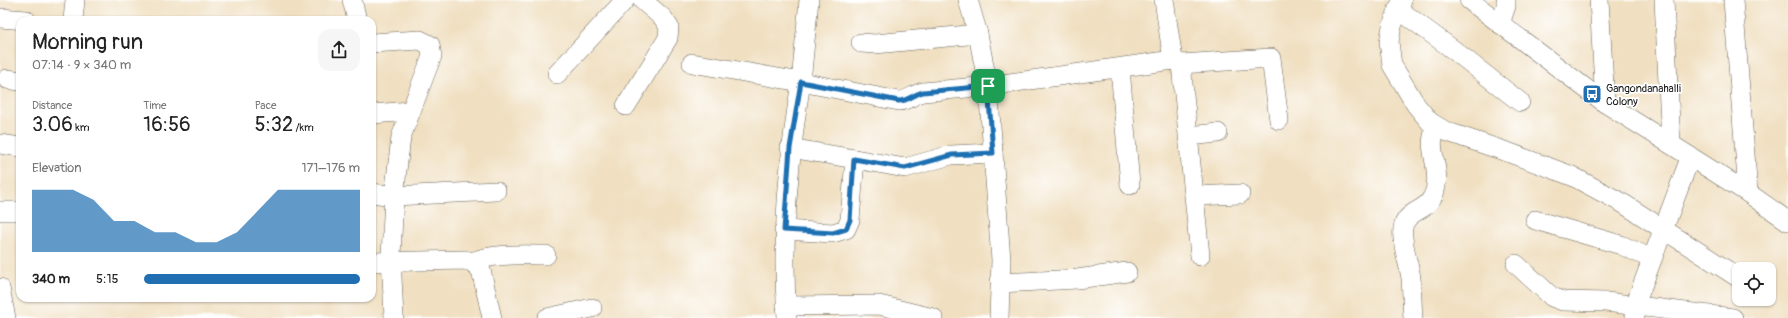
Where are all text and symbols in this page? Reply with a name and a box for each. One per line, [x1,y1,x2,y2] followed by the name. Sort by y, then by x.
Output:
[32,28,143,56] text: Morning run
[318,29,360,71] button: share
[32,57,131,73] text: 07:14 · 9 × 340 m
[971,69,1005,103] pin
[977,75,999,97] icon: arrive
[1606,82,1681,108] place label: Gangondanahalli Colony
[1581,83,1603,105] bus stop icon: Gangondanahalli Colony
[32,99,72,112] text: Distance
[143,99,166,112] text: Time
[255,99,276,112] text: Pace
[32,112,73,137] text: 3.06
[143,112,191,137] text: 16:56
[255,112,293,137] text: 5:32
[73,121,90,134] text: km
[293,121,314,134] text: /km
[32,160,82,176] text: Elevation
[301,160,360,176] text: 171–176 m
[1732,262,1776,306] map controls
[1732,262,1776,306] button: locate
[32,271,70,287] text: 340 m
[96,271,119,287] text: 5:15

